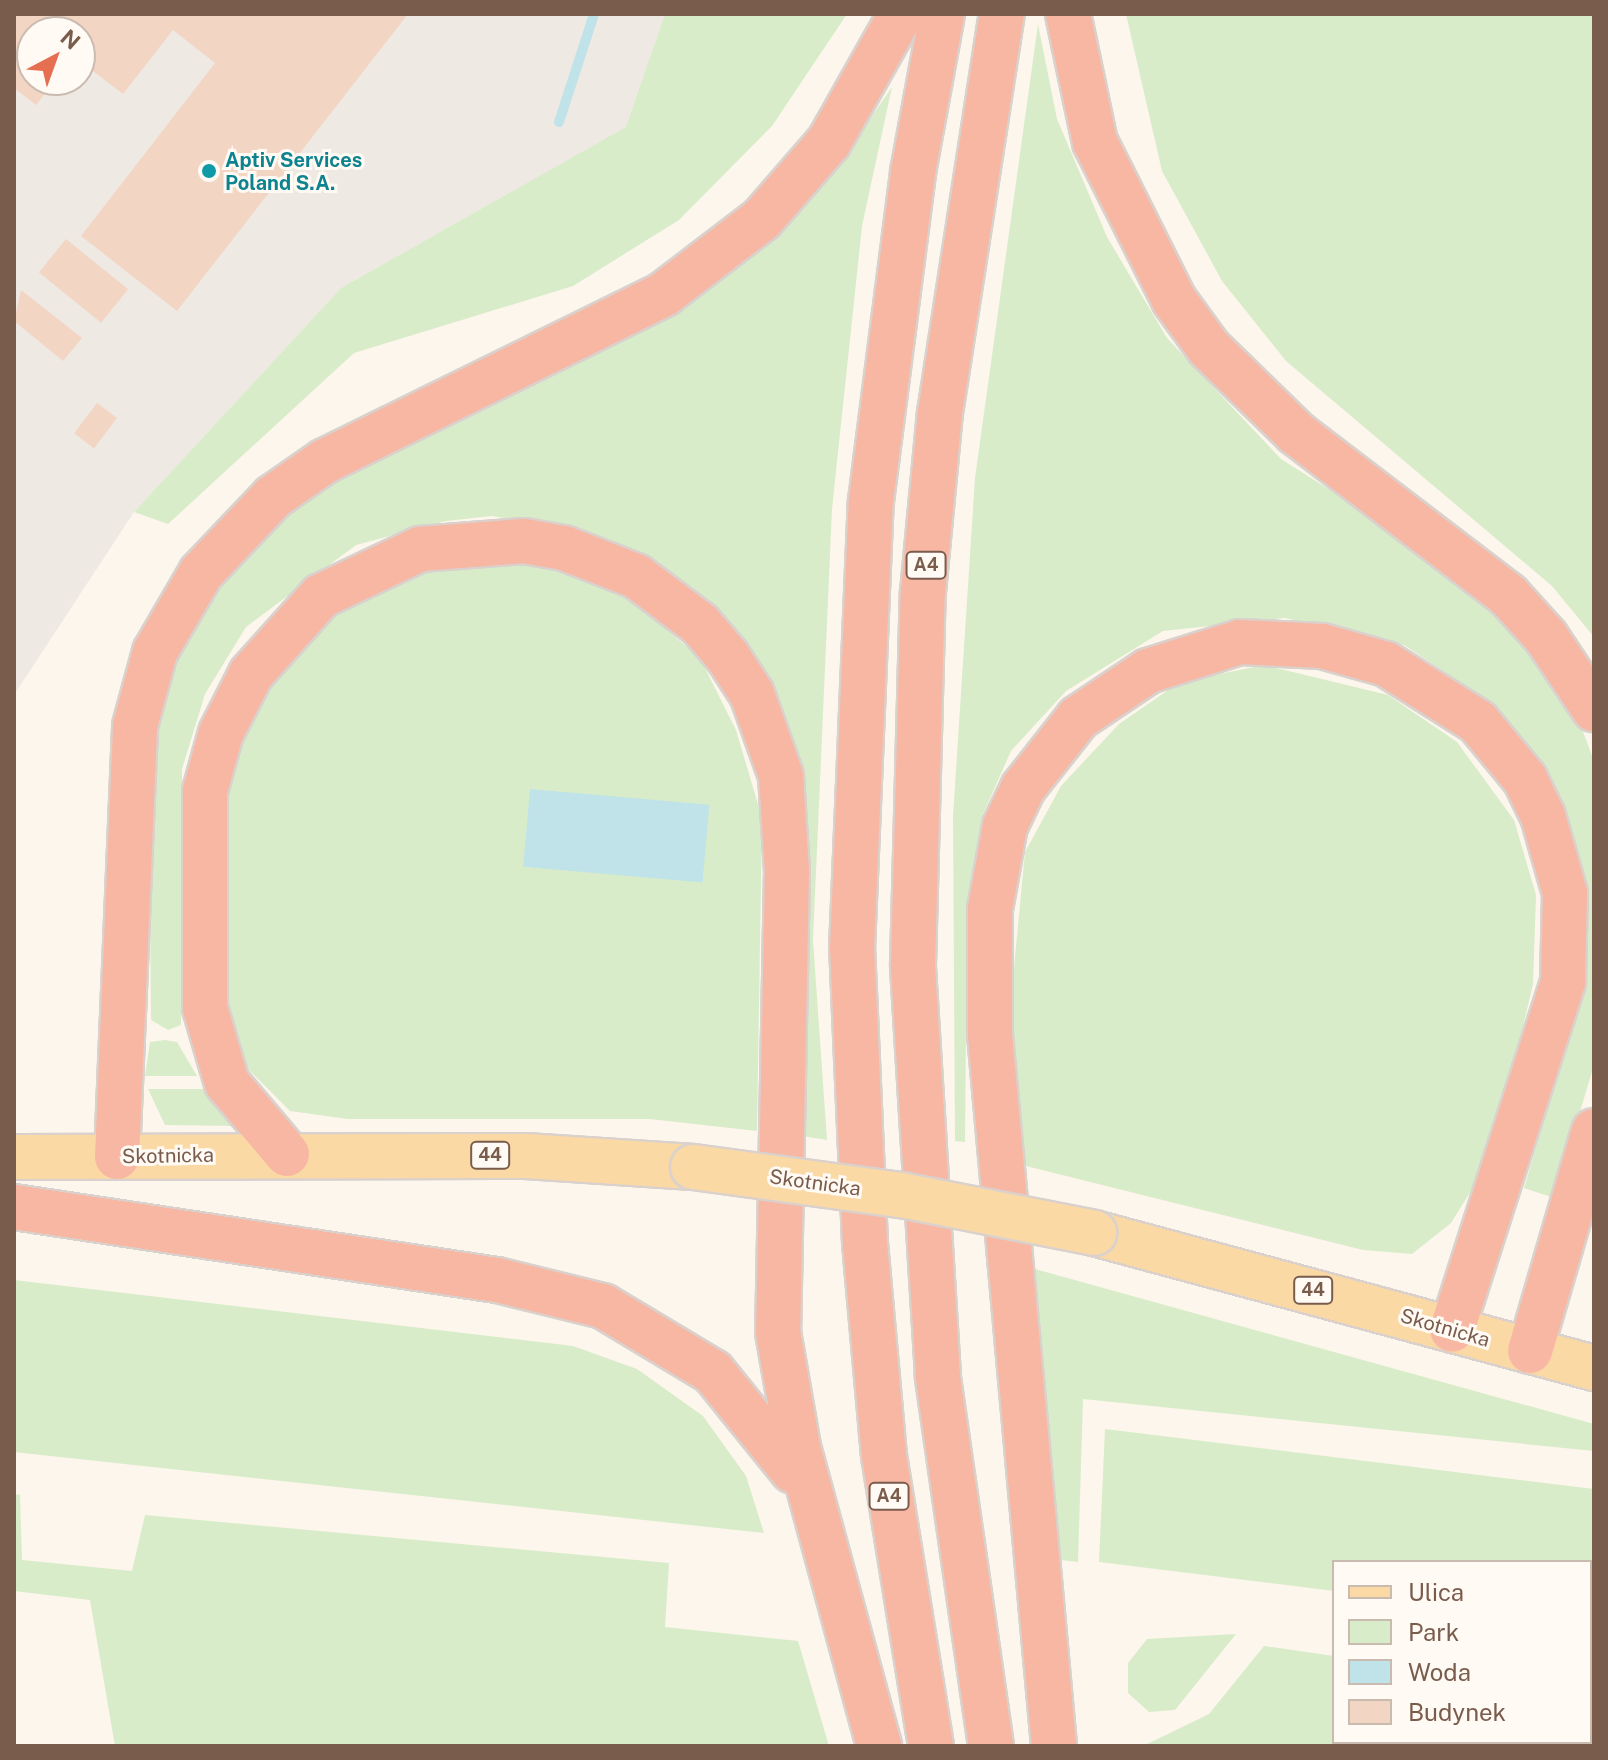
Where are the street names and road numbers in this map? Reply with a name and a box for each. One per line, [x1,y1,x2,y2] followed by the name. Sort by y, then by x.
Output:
[904,551,948,579] road number: A4
[470,1141,510,1169] road number: 44
[122,1143,214,1169] street label: Skotnicka
[768,1165,862,1201] street label: Skotnicka
[1293,1276,1333,1304] road number: 44
[1397,1304,1493,1352] street label: Skotnicka
[867,1482,911,1510] road number: A4

